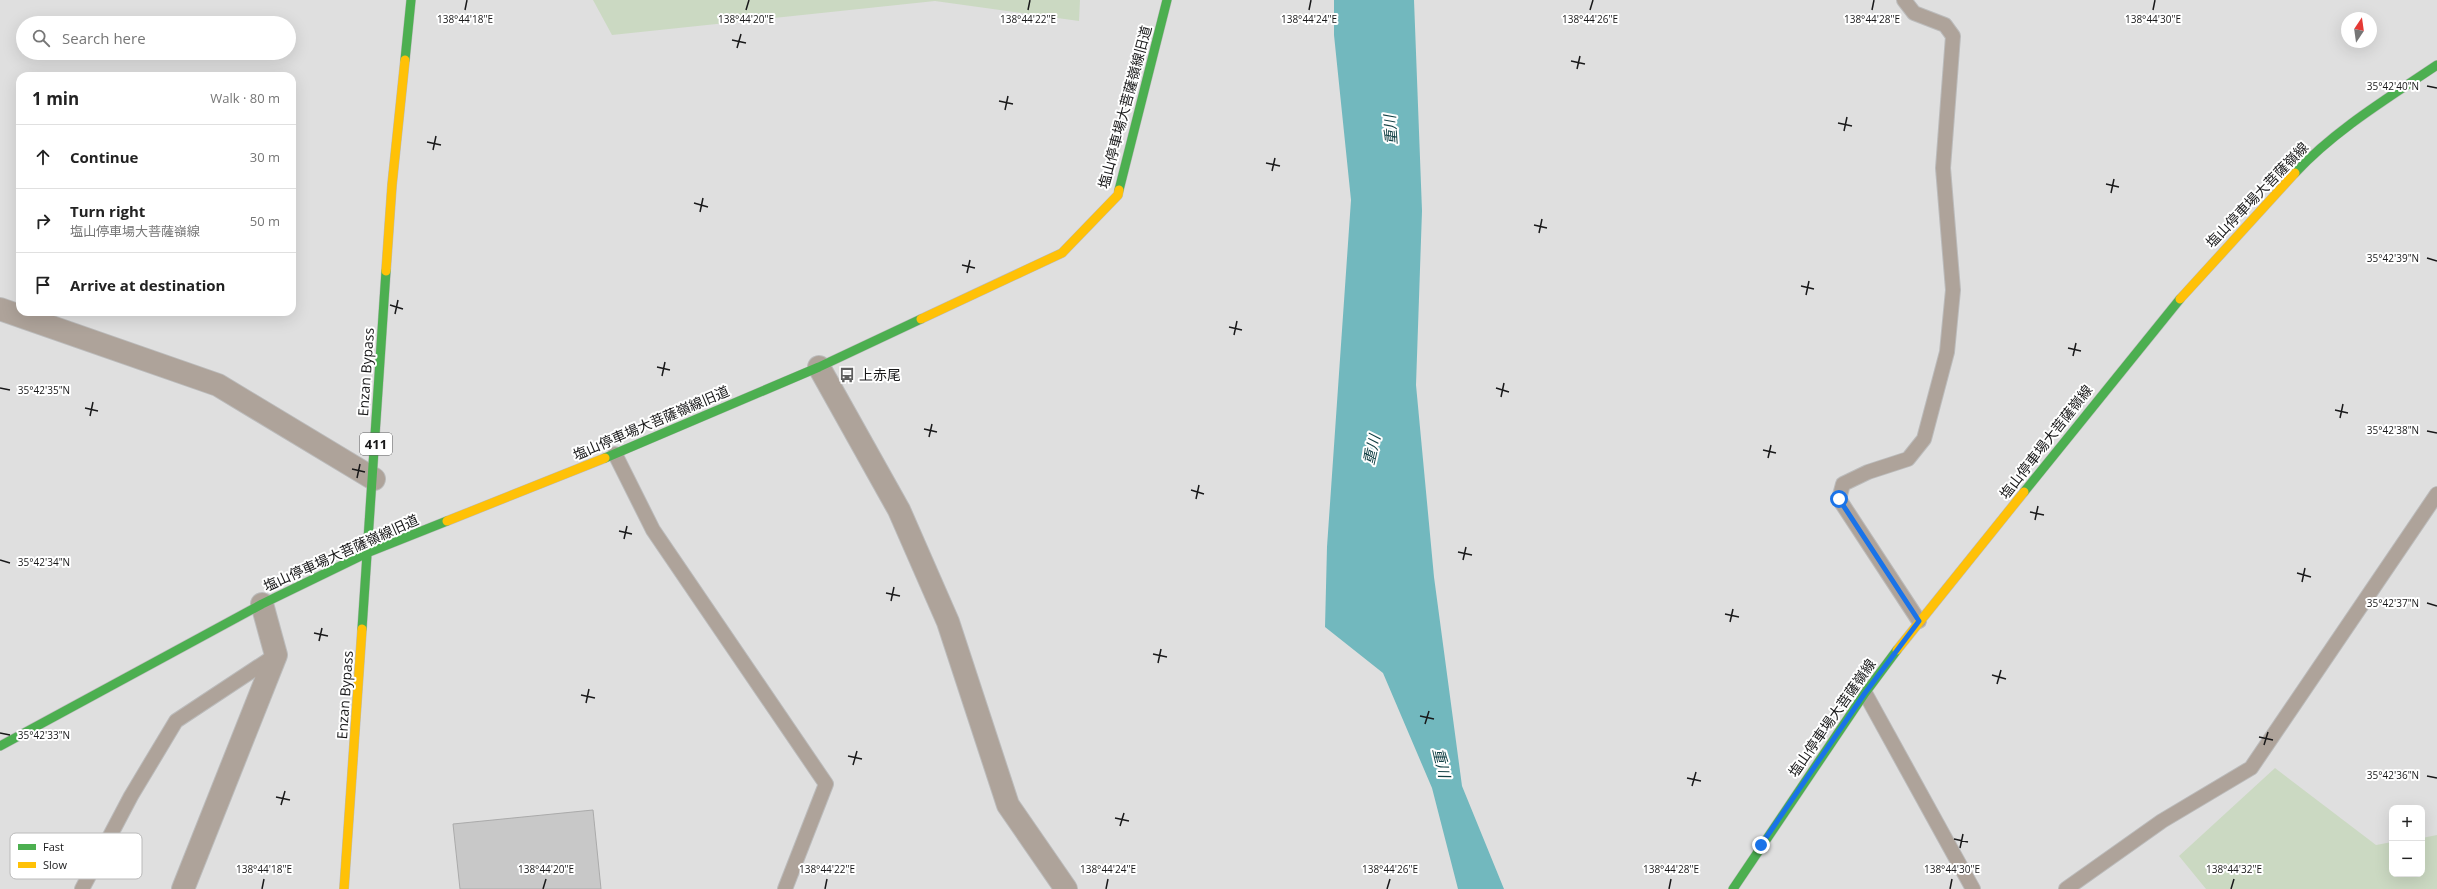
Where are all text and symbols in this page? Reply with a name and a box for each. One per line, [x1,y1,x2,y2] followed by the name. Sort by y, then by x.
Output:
[437,12,493,26] text: 138°44'18"E
[718,12,774,26] text: 138°44'20"E
[1000,12,1056,26] text: 138°44'22"E
[1281,12,1337,26] text: 138°44'24"E
[1562,12,1618,26] text: 138°44'26"E
[1844,12,1900,26] text: 138°44'28"E
[2125,12,2181,26] text: 138°44'30"E
[2341,12,2377,48] north arrow
[16,16,296,60] search box
[1094,23,1155,190] street label: 塩山停車場大菩薩嶺線旧道
[30,27,52,49] icon: search
[62,28,146,48] text: Search here
[2367,79,2419,93] text: 35°42'40"N
[32,87,79,110] text: 1 min
[210,89,280,107] text: Walk · 80 m
[1379,112,1401,146] water label: 重川
[2201,138,2312,252] street label: 塩山停車場大菩薩嶺線
[32,146,54,168] icon: ahead
[70,147,138,167] text: Continue
[250,148,280,166] text: 30 m
[70,201,145,221] text: Turn right
[32,210,54,232] icon: right
[250,212,280,230] text: 50 m
[70,222,200,240] text: 塩山停車場大菩薩嶺線
[2367,251,2419,265] text: 35°42'39"N
[32,274,54,296] icon: arrive
[70,275,225,295] text: Arrive at destination
[353,327,378,417] street label: Enzan Bypass
[859,365,901,384] place label: 上赤尾
[838,366,856,384] bus stop icon: 上赤尾
[570,381,732,464] street label: 塩山停車場大菩薩嶺線旧道
[1995,381,2096,503] street label: 塩山停車場大菩薩嶺線
[18,383,70,397] text: 35°42'35"N
[2367,423,2419,437] text: 35°42'38"N
[1358,431,1385,467] water label: 重川
[360,433,392,455] road number: 411
[1830,490,1848,508] route start
[260,510,421,595] street label: 塩山停車場大菩薩嶺線旧道
[18,555,70,569] text: 35°42'34"N
[2367,596,2419,610] text: 35°42'37"N
[332,650,357,740] street label: Enzan Bypass
[1784,655,1880,781] street label: 塩山停車場大菩薩嶺線
[18,728,70,742] text: 35°42'33"N
[1429,746,1456,782] water label: 重川
[2367,768,2419,782] text: 35°42'36"N
[2389,805,2425,877] map controls
[2389,805,2425,841] button: +
[10,833,142,879] legend
[1752,836,1770,854] route end
[43,839,64,854] text: Fast
[2389,841,2425,877] button: −
[43,857,67,872] text: Slow
[236,862,292,876] text: 138°44'18"E
[518,862,574,876] text: 138°44'20"E
[799,862,855,876] text: 138°44'22"E
[1080,862,1136,876] text: 138°44'24"E
[1362,862,1418,876] text: 138°44'26"E
[1643,862,1699,876] text: 138°44'28"E
[1924,862,1980,876] text: 138°44'30"E
[2206,862,2262,876] text: 138°44'32"E

